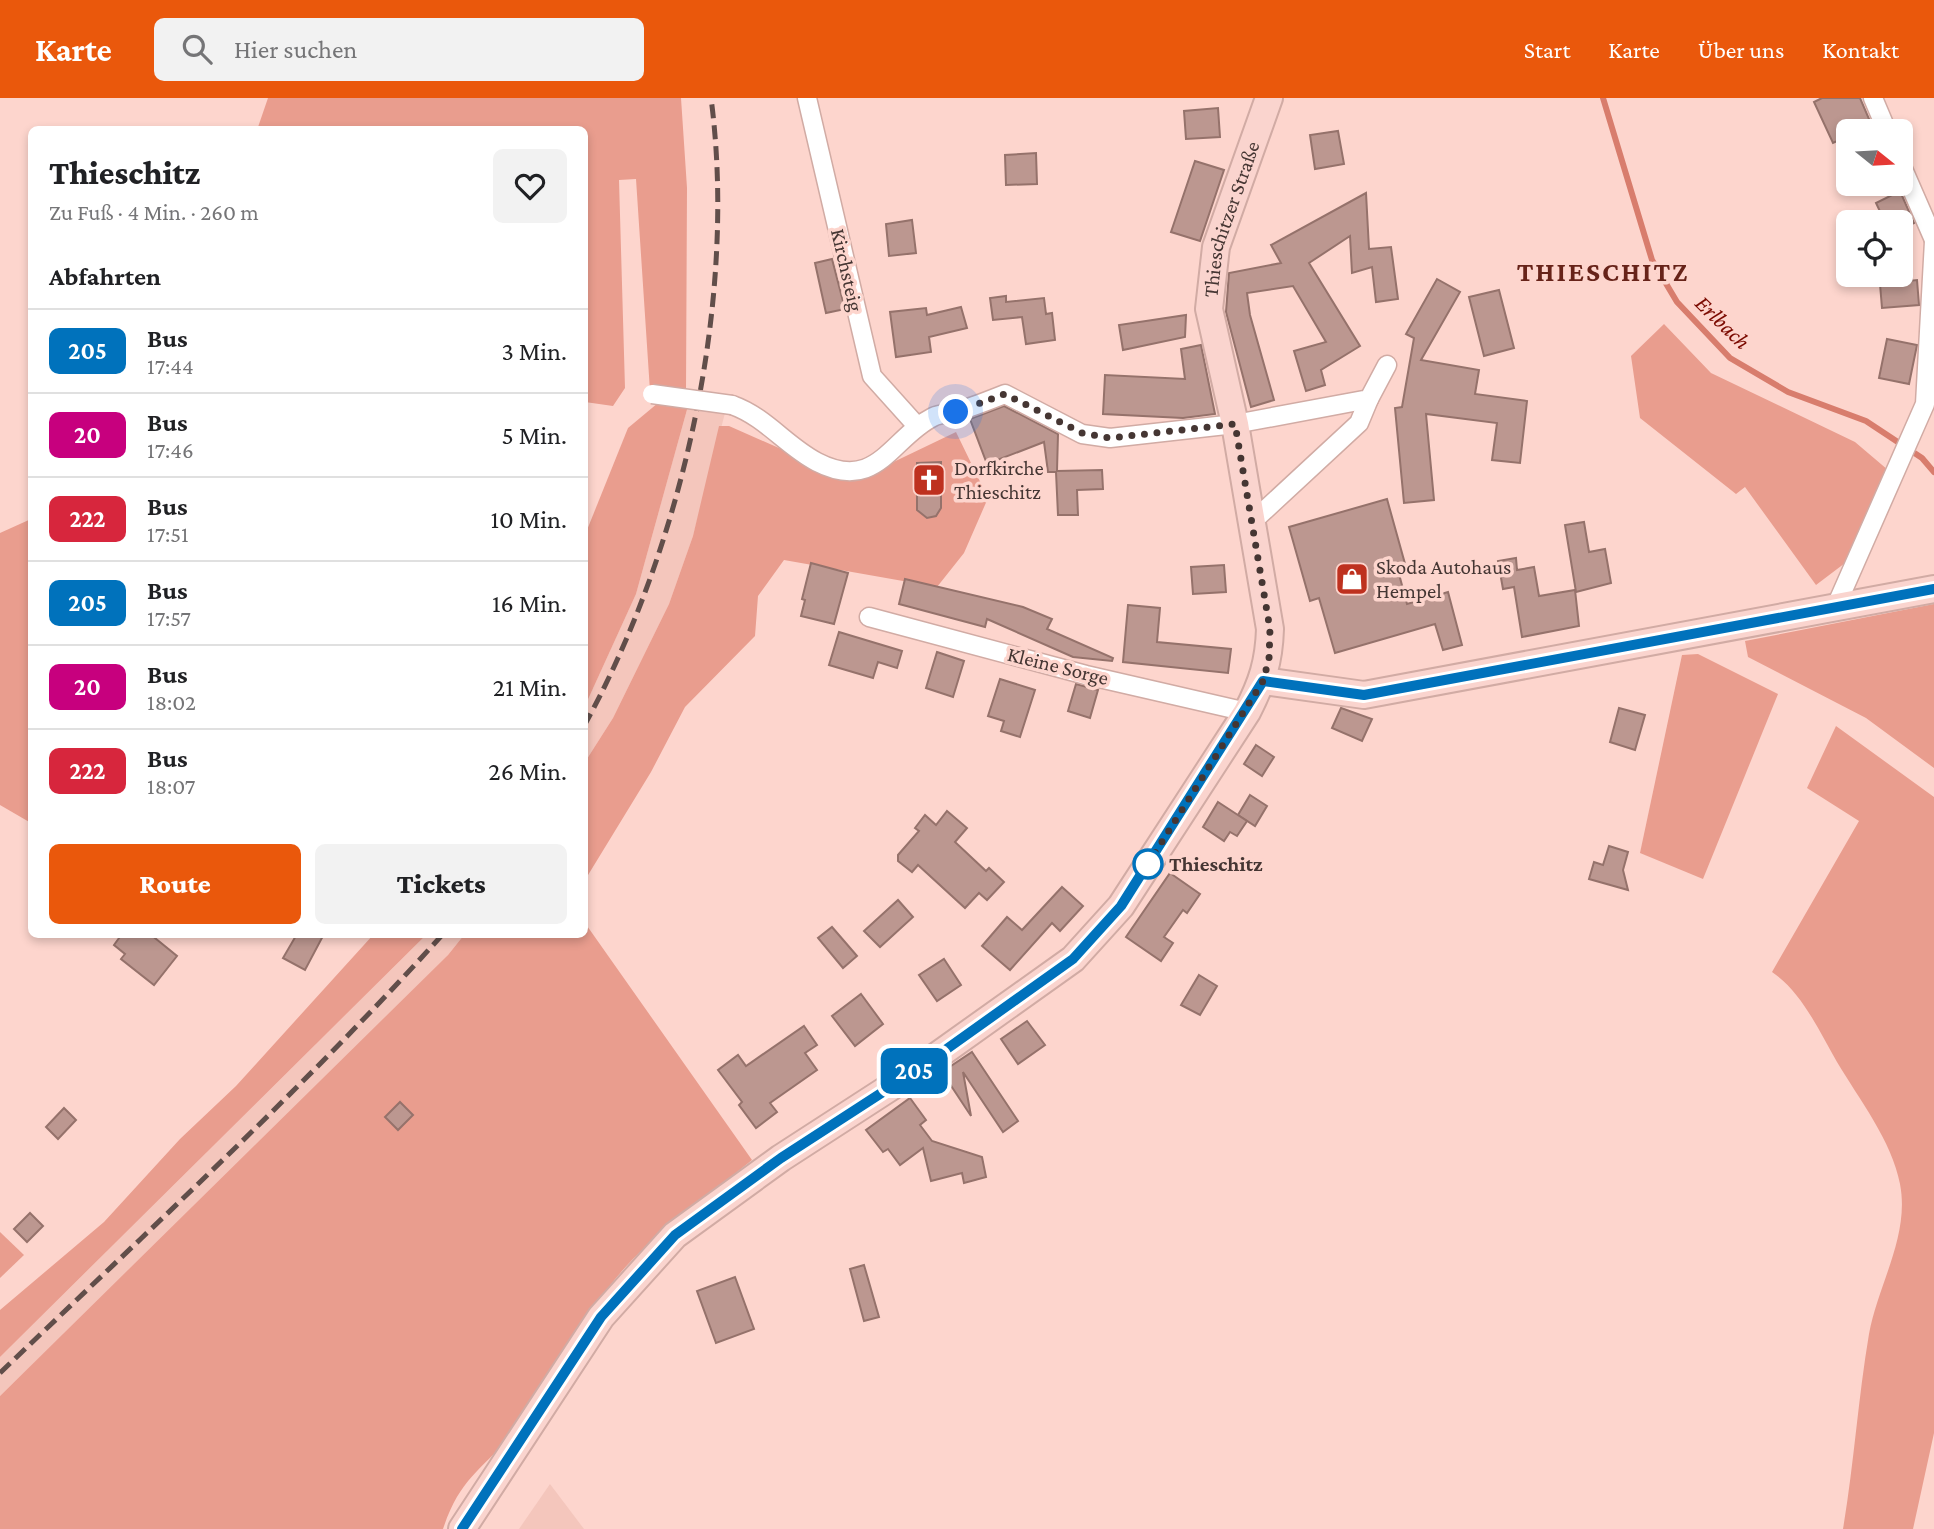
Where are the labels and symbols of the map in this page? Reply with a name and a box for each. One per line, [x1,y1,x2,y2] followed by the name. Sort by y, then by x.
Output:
[1836,119,1913,196] north arrow
[1198,138,1265,299] street label: Thieschitzer Straße
[826,226,868,314] street label: Kirchsteig
[1517,256,1689,287] district label: THIESCHITZ
[1690,290,1756,354] water label: Erlbach
[938,394,973,429] your location
[954,456,1044,504] place label: Dorfkirche Thieschitz
[910,461,948,499] church icon: Dorfkirche Thieschitz
[1376,555,1511,603] place label: Skoda Autohaus Hempel
[1333,560,1371,598] shop icon: Skoda Autohaus Hempel
[1005,642,1111,690] street label: Kleine Sorge
[1133,849,1163,879] marker: Thieschitz
[1169,852,1263,876] place label: Thieschitz
[874,1048,954,1094] line badge: 205

